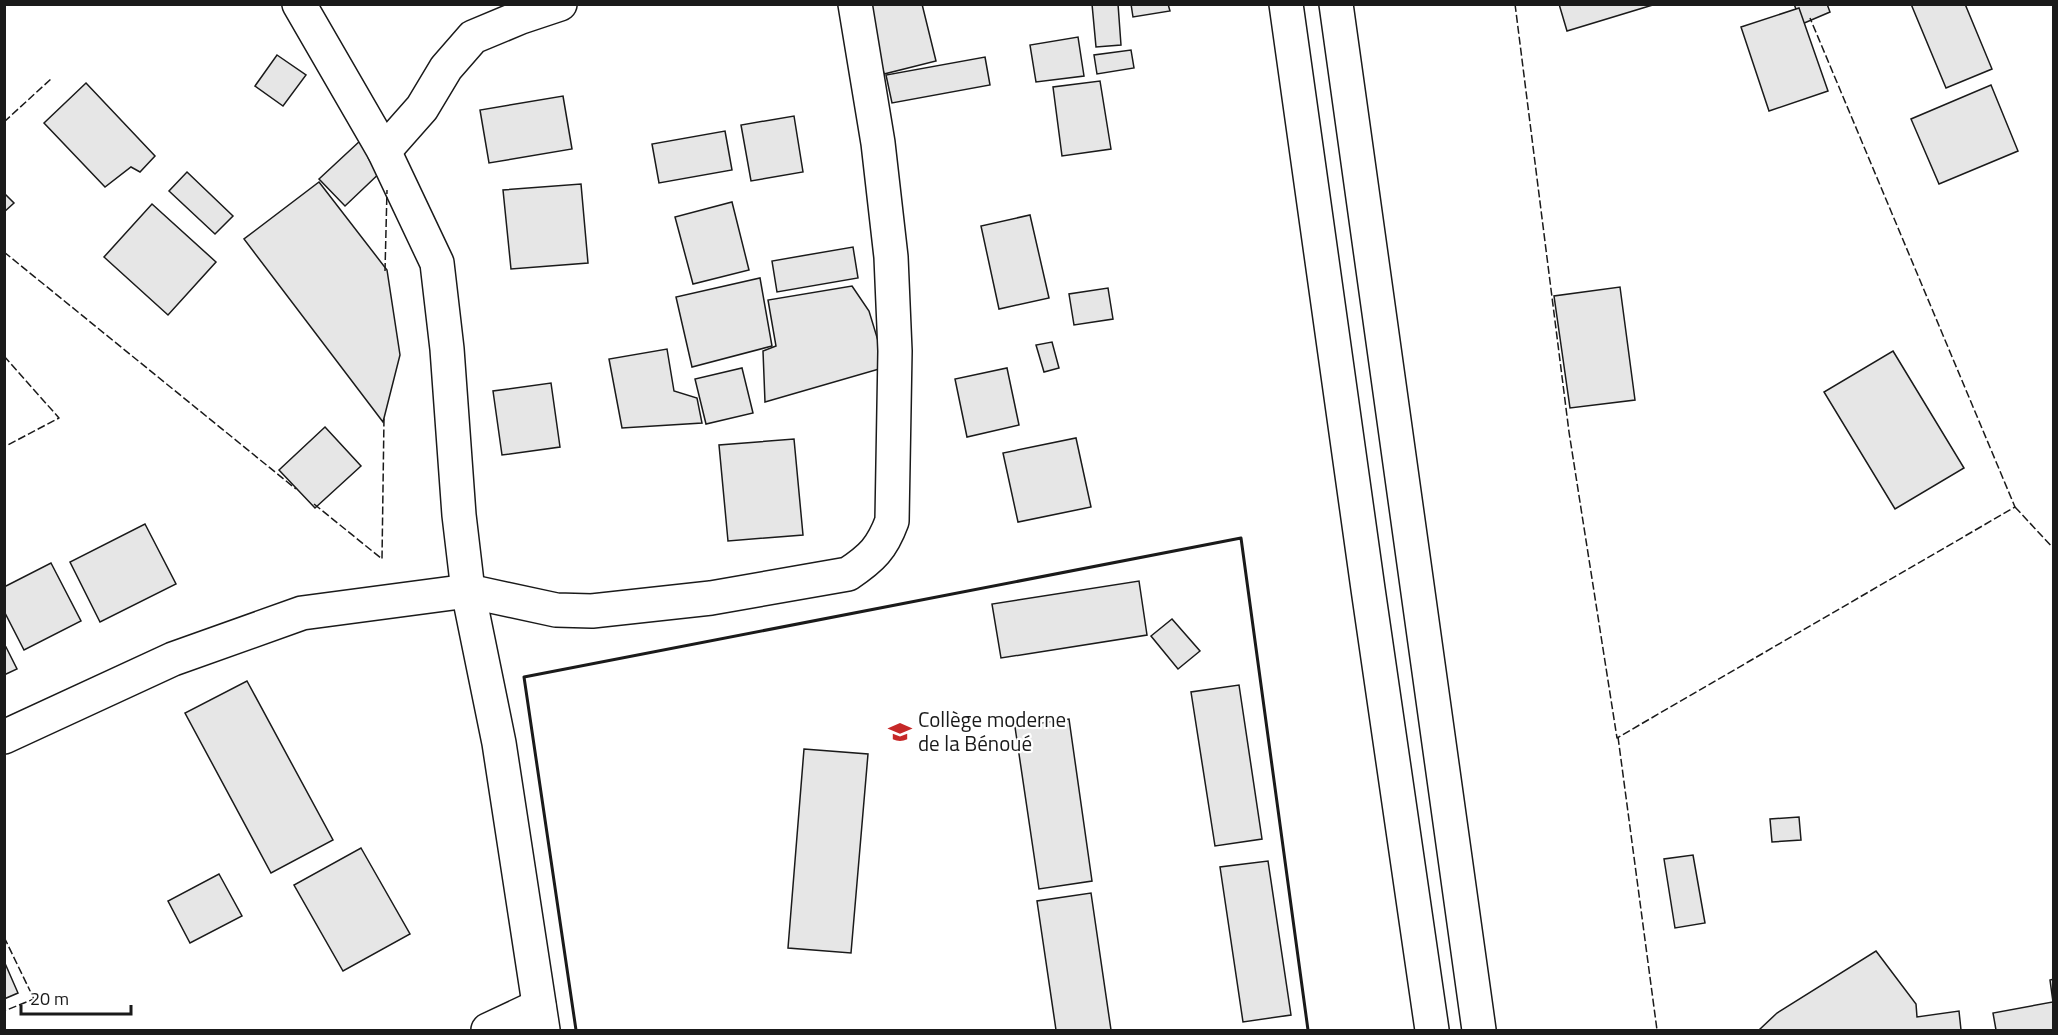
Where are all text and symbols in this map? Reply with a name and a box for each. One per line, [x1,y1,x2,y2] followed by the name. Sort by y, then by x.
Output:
[918,703,1066,759] place label: Collège moderne de la Bénoué
[887,719,913,745] school or university icon: Collège moderne de la Bénoué
[21,978,130,1016] scale bar
[30,985,69,1012] text: 20 m

